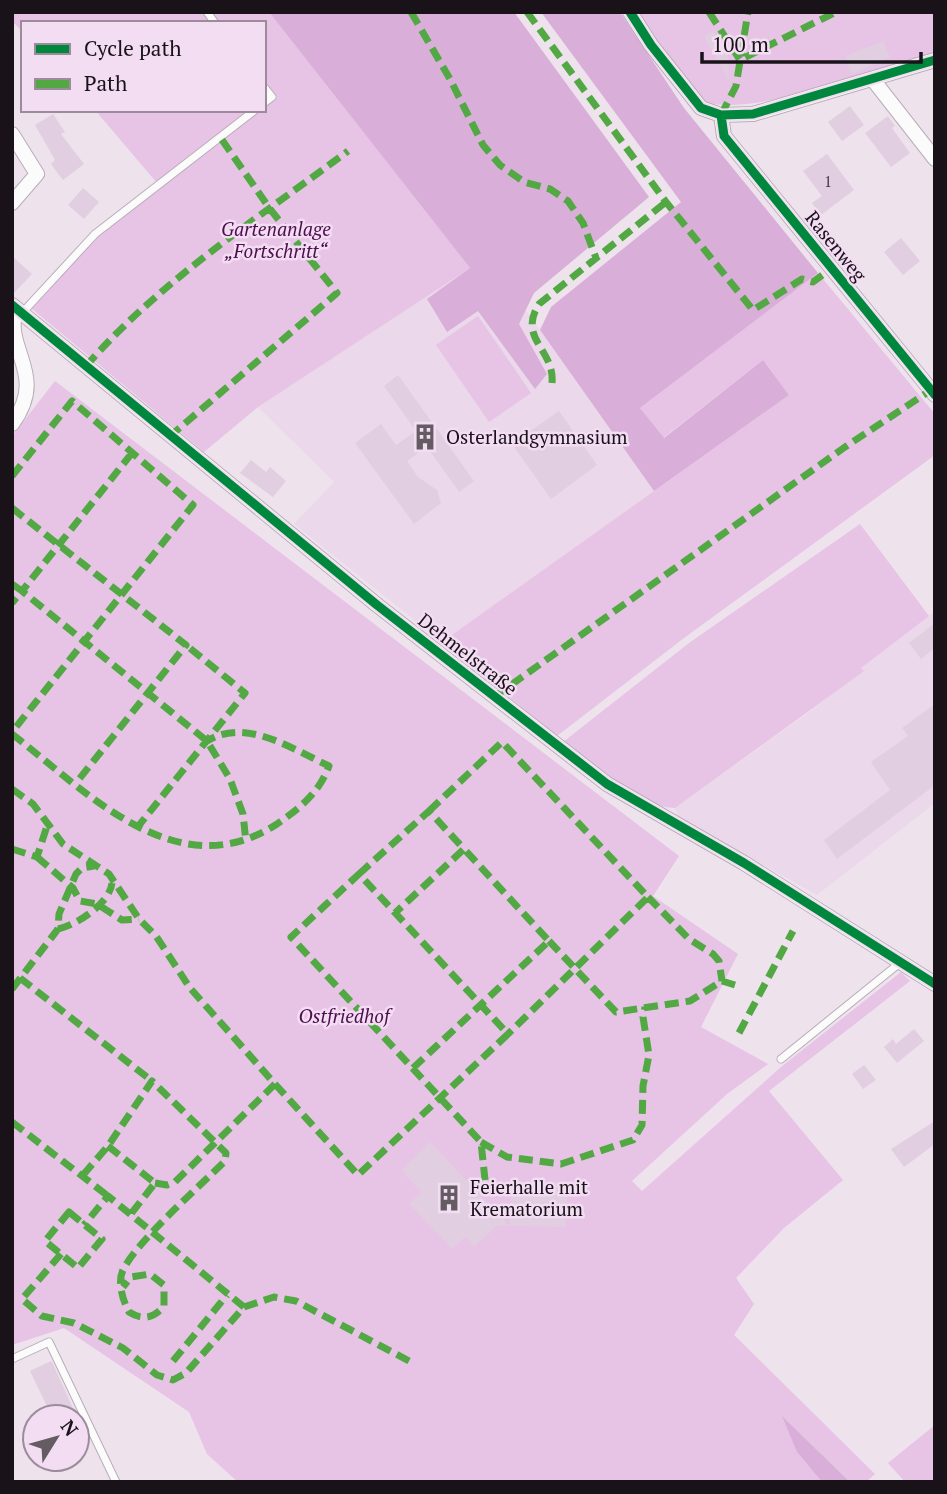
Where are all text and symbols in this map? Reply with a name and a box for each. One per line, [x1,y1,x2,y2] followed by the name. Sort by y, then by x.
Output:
[21,21,266,112] legend
[702,21,921,65] scale bar
[712,30,769,58] text: 100 m
[84,34,182,62] text: Cycle path
[84,69,127,97] text: Path
[824,170,832,192] house number: 1
[800,205,873,287] street label: Rasenweg
[221,216,331,263] park label: Gartenanlage „Fortschritt“
[410,422,440,452] building icon: Osterlandgymnasium
[446,424,628,449] place label: Osterlandgymnasium
[413,607,523,700] street label: Dehmelstraße
[298,1003,393,1028] park label: Ostfriedhof
[470,1174,588,1221] place label: Feierhalle mit Krematorium
[434,1183,464,1213] building icon: Feierhalle mit Krematorium
[21,1403,91,1473] north arrow
[56,1414,85,1441] text: N

